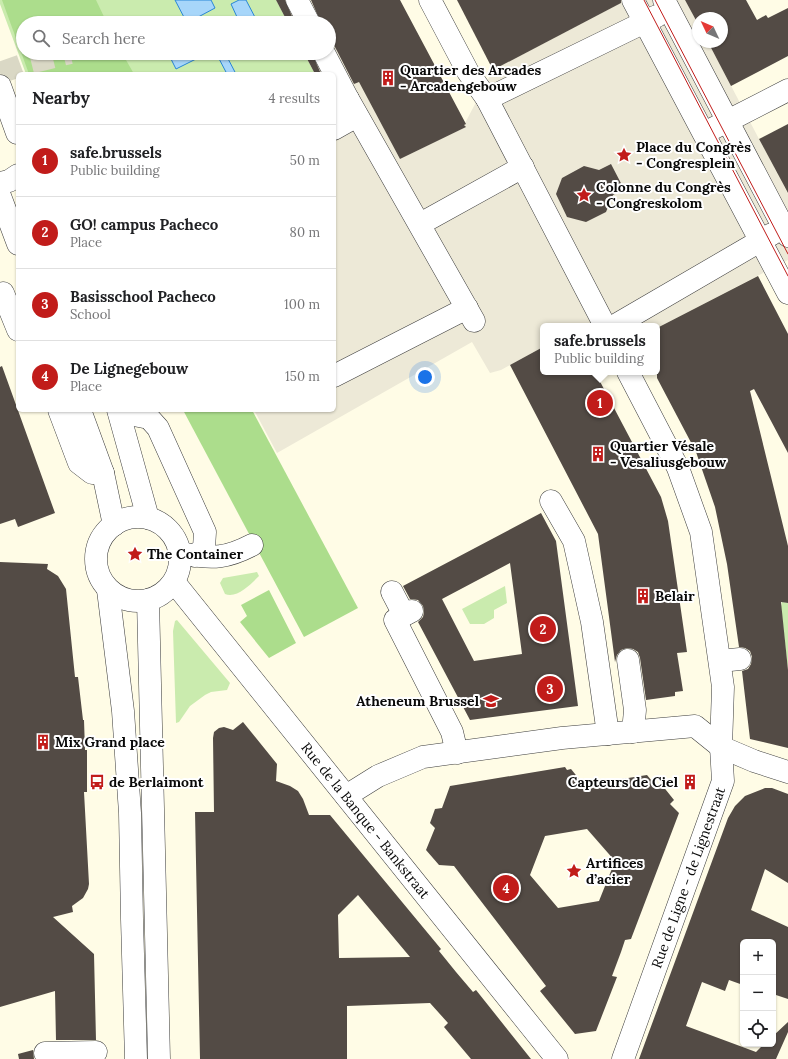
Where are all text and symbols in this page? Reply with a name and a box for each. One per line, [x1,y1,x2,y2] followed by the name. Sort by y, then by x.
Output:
[692,12,728,48] north arrow
[16,16,336,60] search box
[30,27,52,49] icon: search
[62,29,145,48] text: Search here
[400,61,541,95] place label: Quartier des Arcades - Arcadengebouw
[379,69,397,87] building icon: Quartier des Arcades - Arcadengebouw
[32,87,90,109] text: Nearby
[269,90,320,107] text: 4 results
[636,138,751,172] place label: Place du Congrès - Congresplein
[70,143,162,162] text: safe.brussels
[615,146,633,164] place icon: Place du Congrès - Congresplein
[42,152,48,169] text: 1
[290,152,320,169] text: 50 m
[70,162,160,179] text: Public building
[596,178,731,212] place label: Colonne du Congrès - Congreskolom
[575,186,593,204] place icon: Colonne du Congrès - Congreskolom
[70,215,218,234] text: GO! campus Pacheco
[42,224,48,241] text: 2
[290,224,320,241] text: 80 m
[70,234,102,251] text: Place
[70,287,216,306] text: Basisschool Pacheco
[41,296,49,313] text: 3
[284,296,320,313] text: 100 m
[70,306,111,323] text: School
[540,323,660,375] popup
[554,331,646,350] text: safe.brussels
[554,350,644,367] text: Public building
[70,359,188,378] text: De Lignegebouw
[415,367,435,387] your location
[41,368,49,385] text: 4
[285,368,320,385] text: 150 m
[70,378,102,395] text: Place
[587,388,613,418] pin: 1
[610,437,727,471] place label: Quartier Vésale - Vesaliusgebouw
[589,445,607,463] building icon: Quartier Vésale - Vesaliusgebouw
[126,545,144,563] place icon: The Container
[147,545,244,563] place label: The Container
[634,587,652,605] building icon: Belair
[655,587,695,605] place label: Belair
[530,614,556,644] pin: 2
[537,674,563,704] pin: 3
[356,692,480,710] place label: Atheneum Brussel
[482,692,500,710] school or university icon: Atheneum Brussel
[34,733,52,751] building icon: Mix Grand place
[55,733,165,751] place label: Mix Grand place
[297,739,434,903] street label: Rue de la Banque - Bankstraat
[88,773,106,791] bus stop icon: de Berlaimont
[109,773,204,791] place label: de Berlaimont
[568,773,679,791] place label: Capteurs de Ciel
[681,773,699,791] building icon: Capteurs de Ciel
[647,784,729,970] street label: Rue de Ligne - de Lignestraat
[586,854,643,888] place label: Artifices d’acier
[565,862,583,880] place icon: Artifices d’acier
[493,873,519,903] pin: 4
[740,939,776,1047] map controls
[740,939,776,975] button: +
[740,975,776,1011] button: −
[740,1011,776,1047] button: locate

